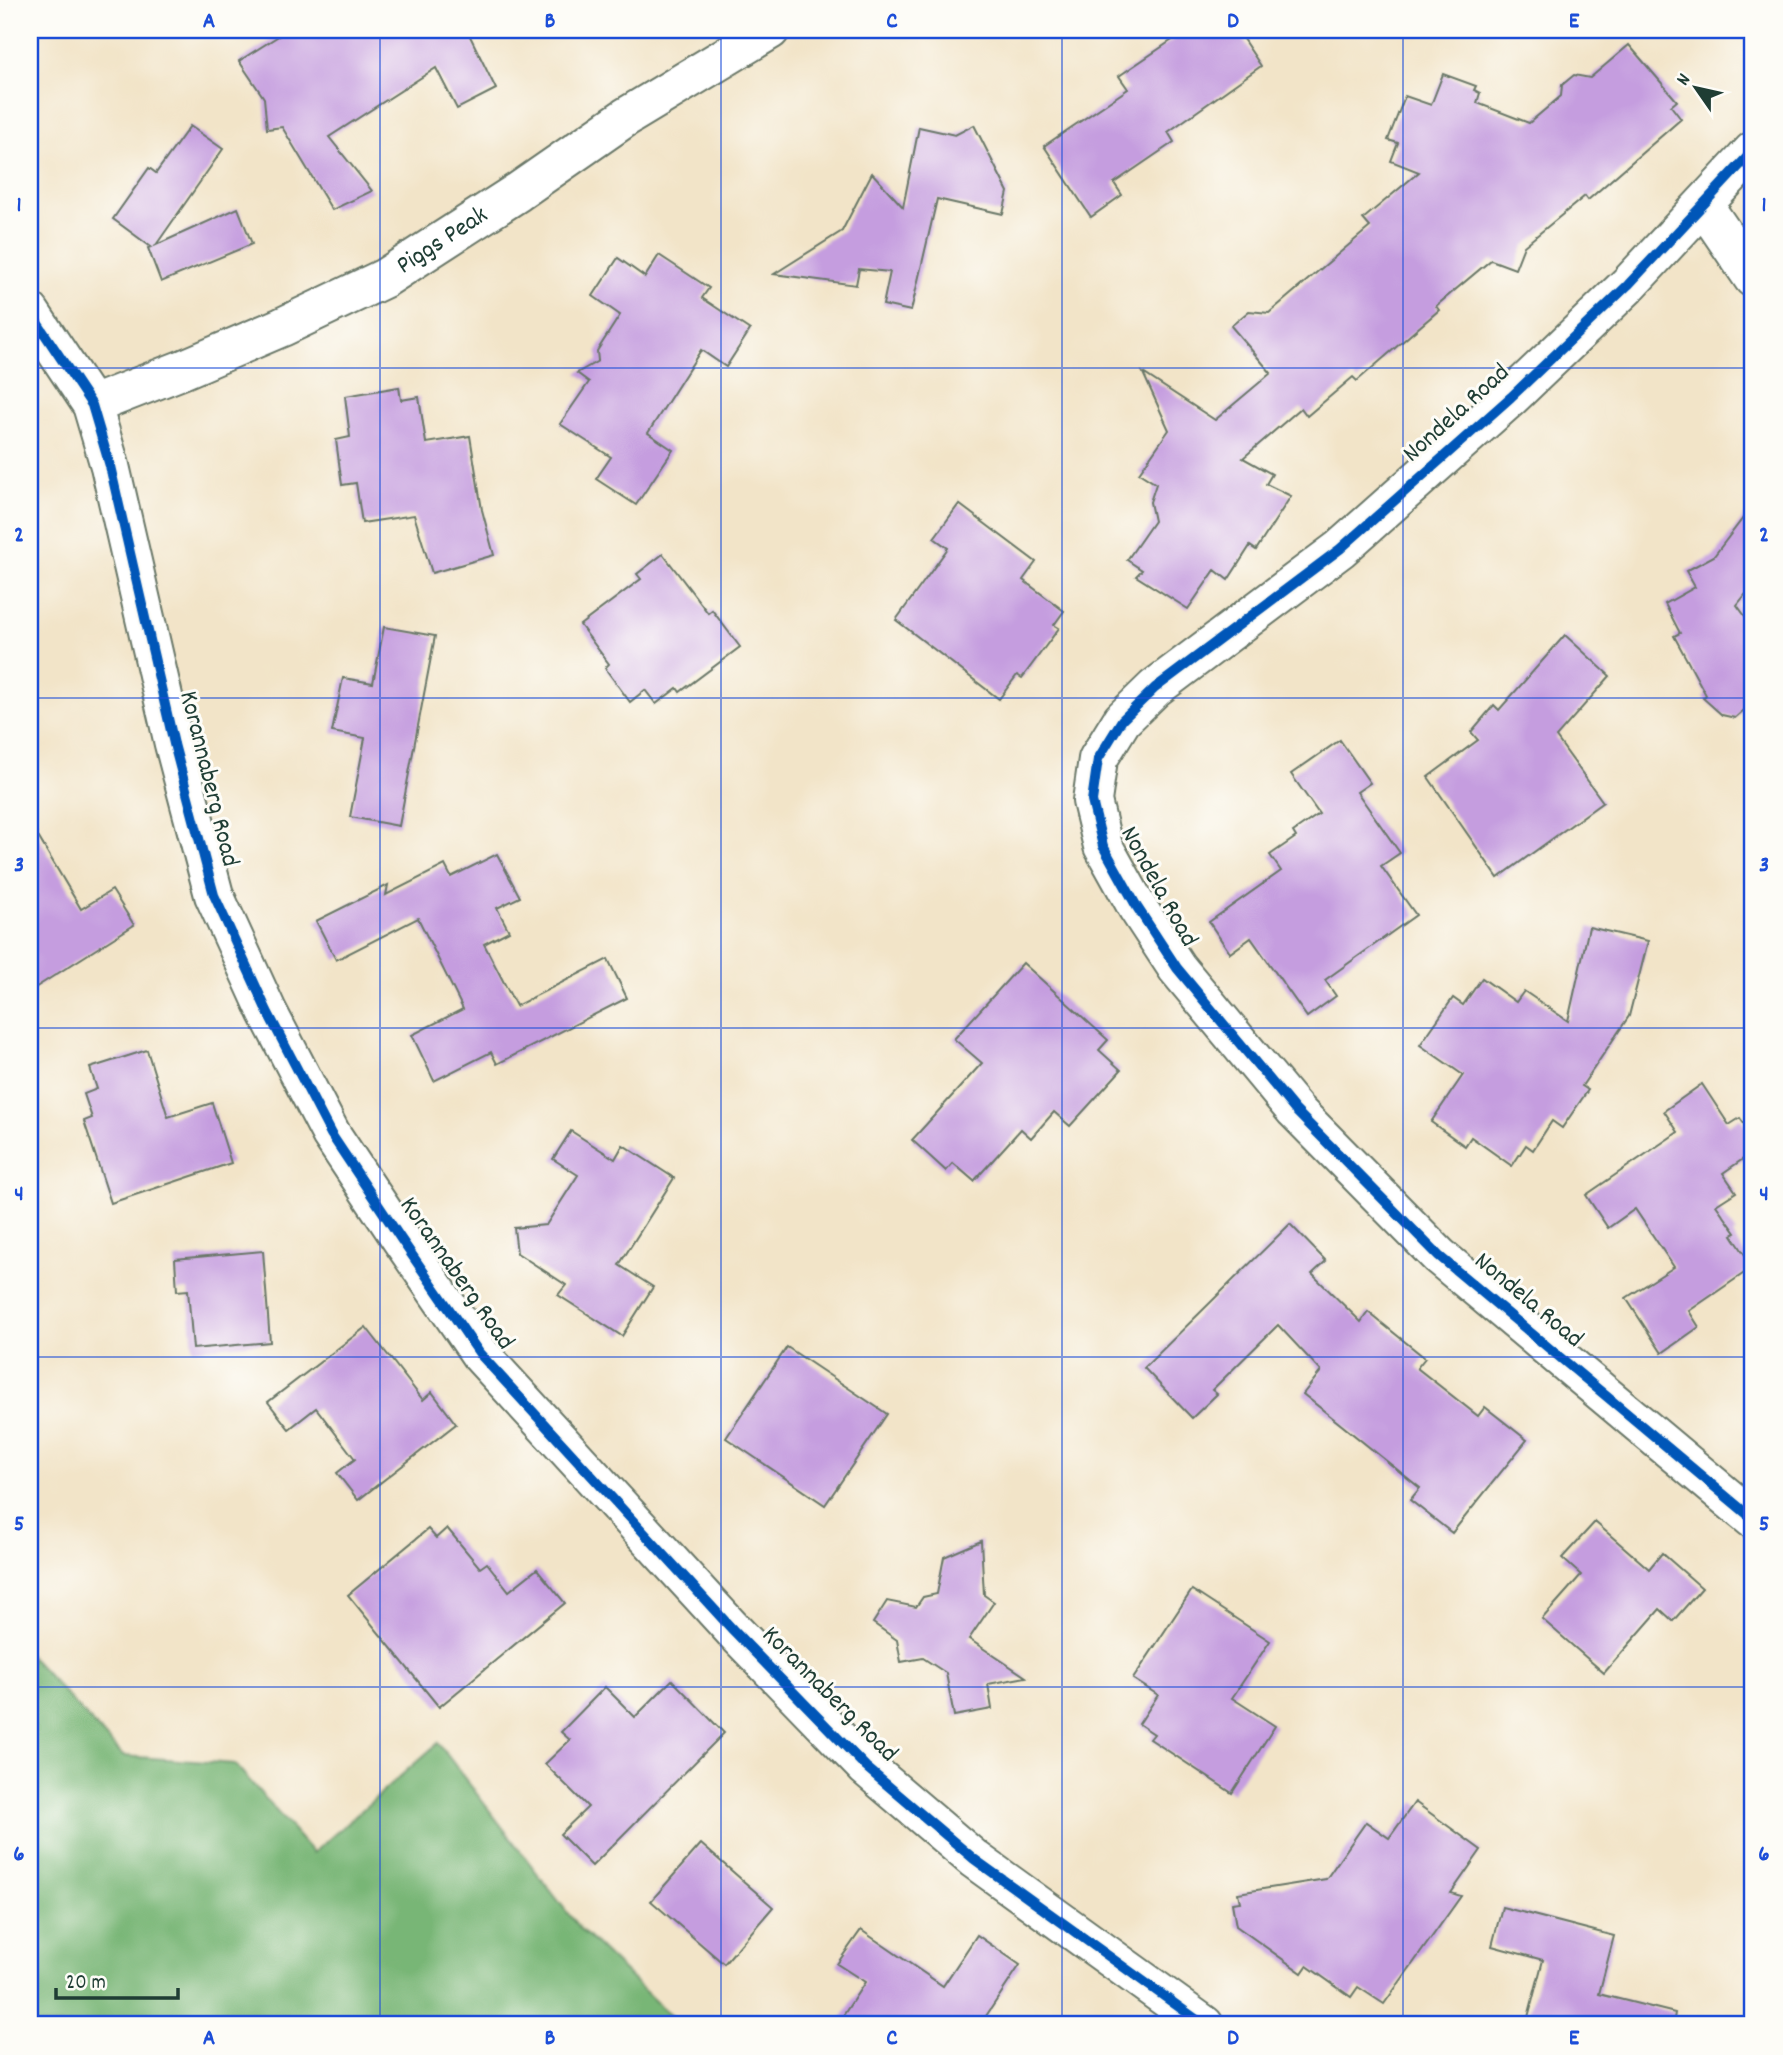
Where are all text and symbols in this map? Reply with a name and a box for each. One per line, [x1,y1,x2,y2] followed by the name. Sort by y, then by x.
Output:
[203,6,215,39] text: A
[545,6,556,39] text: B
[886,6,898,39] text: C
[1227,6,1239,39] text: D
[1569,6,1580,39] text: E
[1660,52,1730,122] north arrow
[1671,69,1699,92] text: N
[16,190,22,223] text: 1
[1761,190,1767,223] text: 1
[389,197,496,284] street label: Piggs Peak
[1395,356,1519,472] street label: Nondela Road
[14,520,24,553] text: 2
[1759,520,1769,553] text: 2
[168,687,248,871] street label: Korannaberg Road
[1110,820,1206,954] street label: Nondela Road
[14,850,24,883] text: 3
[1759,850,1769,883] text: 3
[14,1179,24,1212] text: 4
[1759,1179,1769,1212] text: 4
[389,1190,523,1358] street label: Korannaberg Road
[1465,1244,1591,1358] street label: Nondela Road
[14,1509,24,1542] text: 5
[1759,1509,1769,1542] text: 5
[752,1618,906,1772] street label: Korannaberg Road
[13,1839,25,1872] text: 6
[1758,1839,1770,1872] text: 6
[56,1957,178,2001] scale bar
[66,1969,106,1999] text: 20 m
[203,2023,215,2055] text: A
[545,2023,556,2055] text: B
[886,2023,898,2055] text: C
[1227,2023,1239,2055] text: D
[1569,2023,1580,2055] text: E

